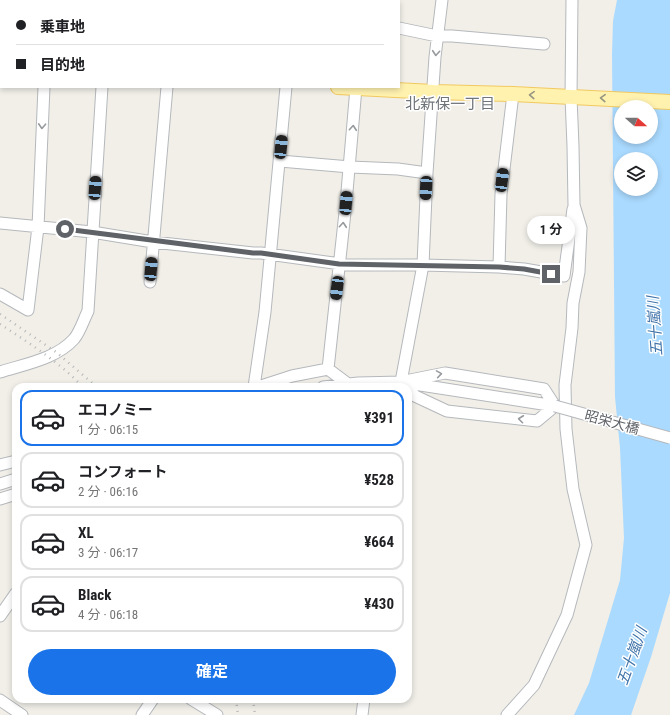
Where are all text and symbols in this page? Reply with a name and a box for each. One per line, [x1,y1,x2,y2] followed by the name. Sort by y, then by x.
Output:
[40,18,85,36] text: 乗車地
[431,50,440,56] one-way arrow
[40,56,85,74] text: 目的地
[529,90,535,99] one-way arrow
[600,94,606,103] one-way arrow
[405,95,495,113] district label: 北新保一丁目
[614,100,658,144] north arrow
[614,100,658,196] map controls
[38,123,47,129] one-way arrow
[348,125,357,131] one-way arrow
[274,134,288,160] car
[614,152,658,196] button: layers
[495,167,509,193] car
[88,176,102,200] car
[419,176,433,200] car
[339,191,353,215] car
[527,216,575,244] callout: 1 分
[56,220,74,238] route start
[339,222,348,228] one-way arrow
[540,222,562,237] text: 1 分
[144,257,158,281] car
[542,265,560,283] route end
[330,275,344,301] car
[644,293,666,357] water label: 五十嵐川
[436,370,442,379] one-way arrow
[30,400,66,436] icon: car
[78,401,153,419] text: エコノミー
[583,407,641,437] street label: 昭栄大橋
[364,409,394,427] text: ¥391
[518,415,524,424] one-way arrow
[78,422,138,437] text: 1 分 · 06:15
[30,462,66,498] icon: car
[78,463,168,481] text: コンフォート
[364,471,394,489] text: ¥528
[78,484,138,499] text: 2 分 · 06:16
[30,524,66,560] icon: car
[78,524,94,542] text: XL
[364,533,394,551] text: ¥664
[78,545,138,560] text: 3 分 · 06:17
[30,586,66,622] icon: car
[78,586,111,604] text: Black
[364,595,394,613] text: ¥430
[78,607,138,622] text: 4 分 · 06:18
[613,623,651,687] water label: 五十嵐川
[28,649,396,695] button: 確定

